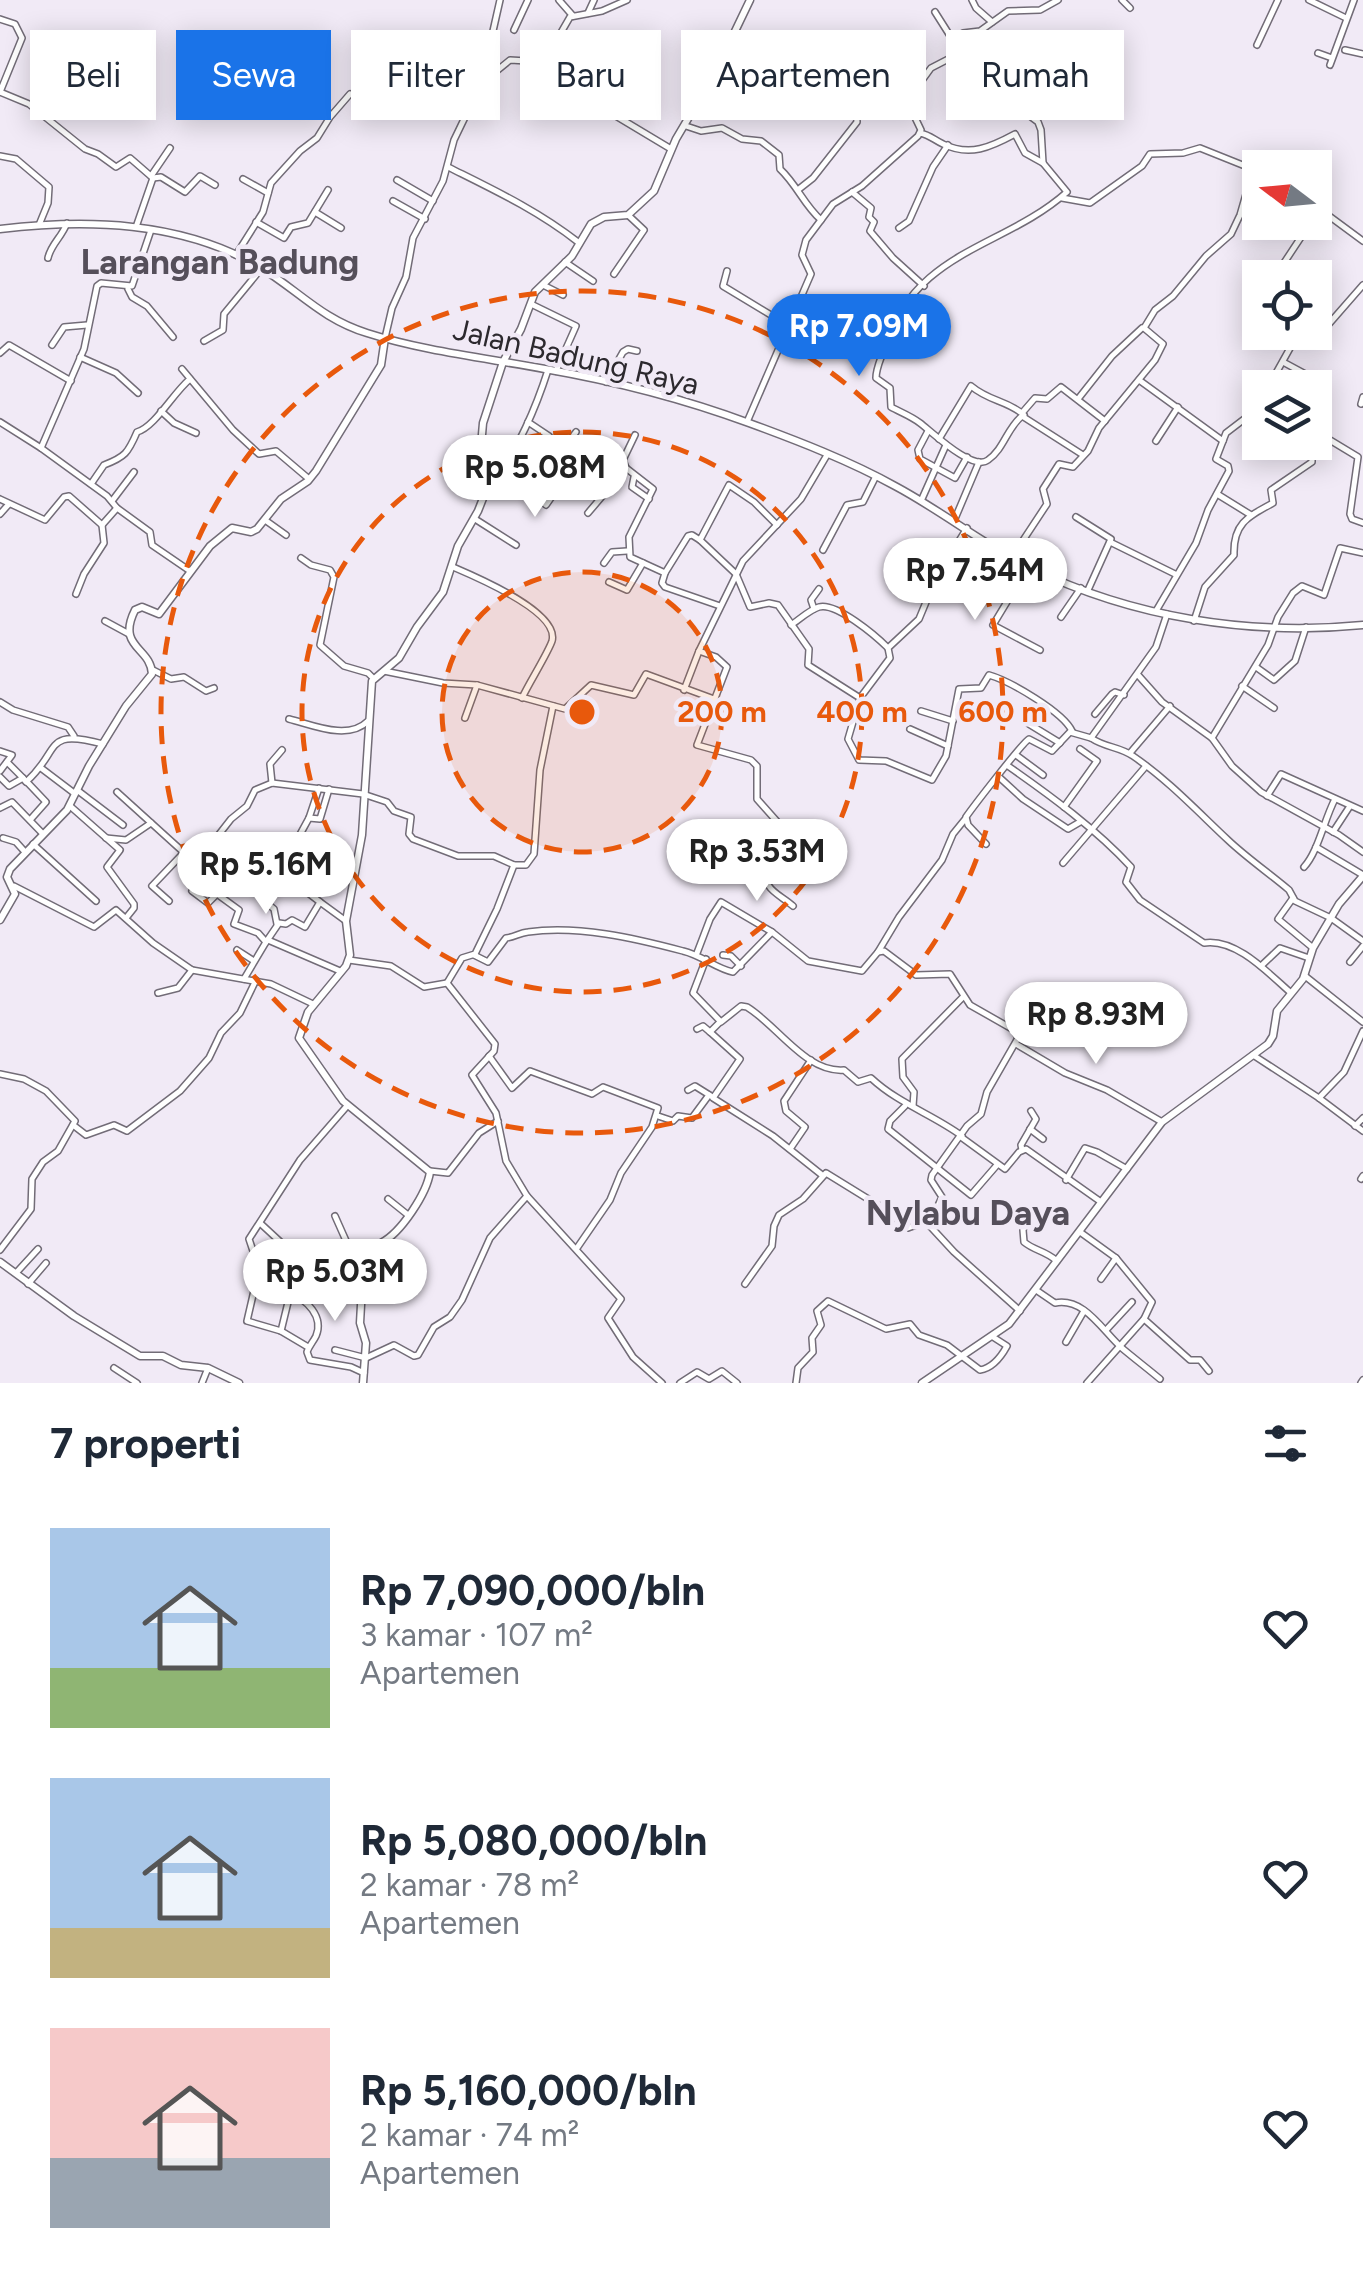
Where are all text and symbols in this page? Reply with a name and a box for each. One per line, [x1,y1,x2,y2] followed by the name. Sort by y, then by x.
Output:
[30,30,156,120] chip: Beli
[176,30,331,120] chip: Sewa
[351,30,500,120] chip: Filter
[520,30,661,120] chip: Baru
[681,30,926,120] chip: Apartemen
[946,30,1124,120] chip: Rumah
[1242,150,1332,240] north arrow
[1242,150,1332,460] map controls
[81,241,359,283] district label: Larangan Badung
[1242,260,1332,350] button: locate
[756,294,962,379] pin: Rp 7.09M
[789,307,929,345] text: Rp 7.09M
[450,310,703,403] street label: Jalan Badung Raya
[1242,370,1332,460] button: layers
[432,435,638,520] pin: Rp 5.08M
[464,448,606,486] text: Rp 5.08M
[872,538,1078,623] pin: Rp 7.54M
[905,551,1045,589] text: Rp 7.54M
[677,693,767,730] text: 200 m
[816,693,908,730] text: 400 m
[958,693,1048,730] text: 600 m
[564,694,600,730] centre of rings
[654,819,860,904] pin: Rp 3.53M
[163,832,369,917] pin: Rp 5.16M
[688,832,826,870] text: Rp 3.53M
[199,845,333,883] text: Rp 5.16M
[993,982,1199,1067] pin: Rp 8.93M
[1027,995,1165,1033] text: Rp 8.93M
[866,1192,1070,1234] district label: Nylabu Daya
[232,1239,438,1324] pin: Rp 5.03M
[265,1252,405,1290] text: Rp 5.03M
[1258,1416,1313,1471] icon: filters
[50,1418,241,1469] text: 7 properti
[360,1565,705,1616] text: Rp 7,090,000/bln
[130,1568,250,1688] icon: home
[1258,1601,1313,1656] icon: heart
[360,1616,593,1654] text: 3 kamar · 107 m²
[360,1654,520,1692] text: Apartemen
[360,1815,707,1866] text: Rp 5,080,000/bln
[130,1818,250,1938] icon: home
[1258,1851,1313,1906] icon: heart
[360,1866,579,1904] text: 2 kamar · 78 m²
[360,1904,520,1942] text: Apartemen
[360,2065,697,2116] text: Rp 5,160,000/bln
[130,2068,250,2188] icon: home
[1258,2101,1313,2156] icon: heart
[360,2116,579,2154] text: 2 kamar · 74 m²
[360,2154,520,2192] text: Apartemen

